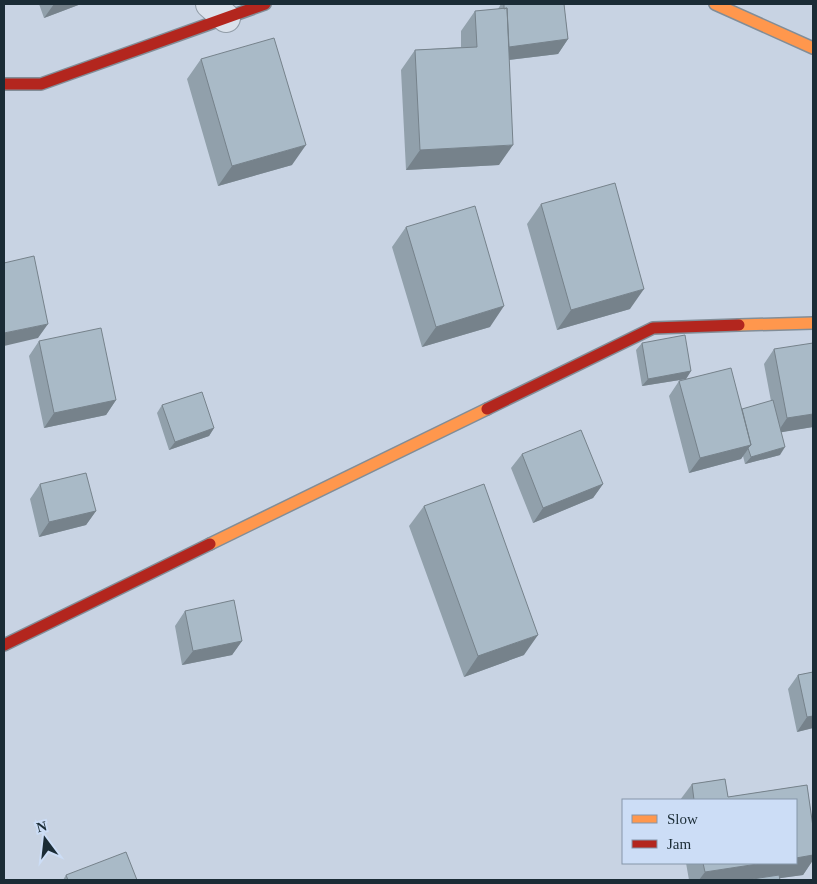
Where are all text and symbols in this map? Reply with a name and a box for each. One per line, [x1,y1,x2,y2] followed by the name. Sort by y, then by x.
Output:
[622,799,797,864] legend
[667,811,698,827] text: Slow
[20,814,70,864] north arrow
[35,818,49,835] text: N
[667,836,691,852] text: Jam

